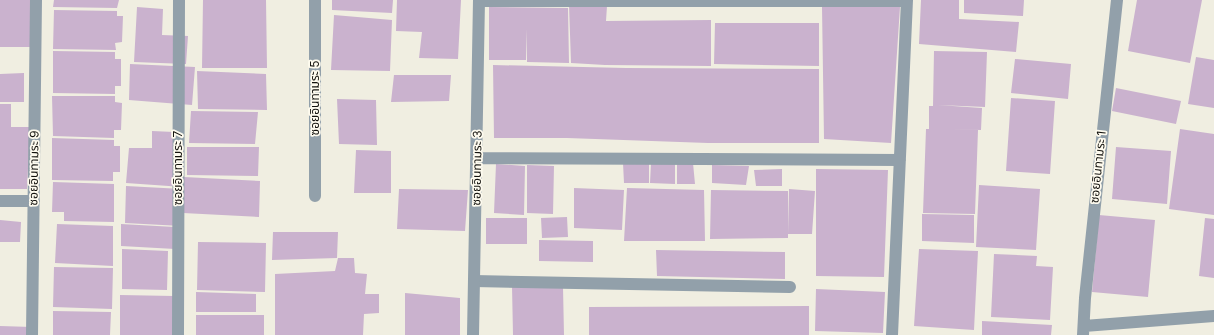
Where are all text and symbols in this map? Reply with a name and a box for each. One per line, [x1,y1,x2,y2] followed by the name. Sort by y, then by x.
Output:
[307,60,322,136] street label: ซอยอินทามระ 5
[25,130,42,206] street label: ซอยอินทามระ 9
[468,130,485,206] street label: ซอยอินทามระ 3
[1086,130,1109,204] street label: ซอยอินทามระ 1
[170,131,185,205] street label: ซอยอินทามระ 7

